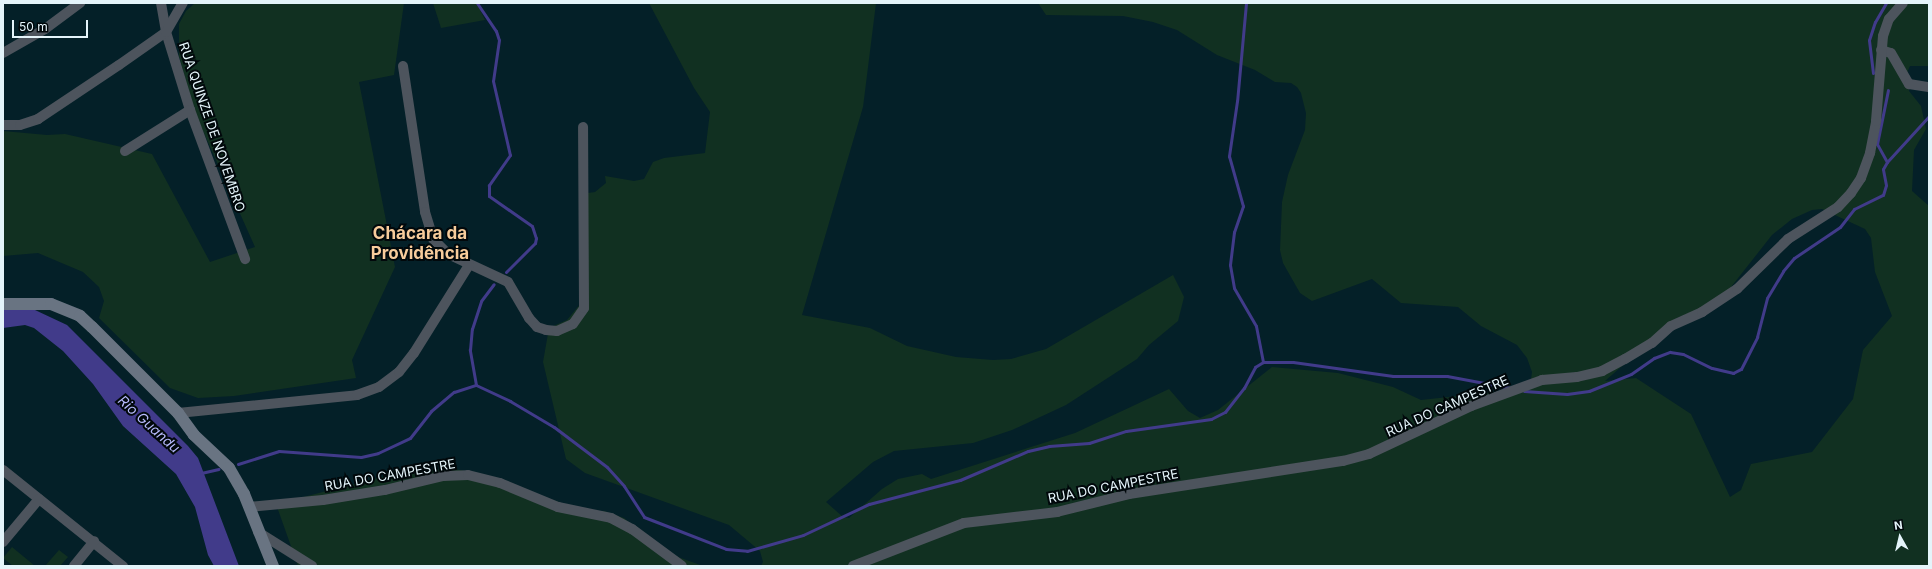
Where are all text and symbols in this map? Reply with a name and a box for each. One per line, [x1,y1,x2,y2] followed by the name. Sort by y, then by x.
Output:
[14,12,90,38] scale bar
[19,19,48,34] text: 50 m
[176,40,248,214] street label: RUA QUINZE DE NOVEMBRO
[371,224,469,264] district label: Chácara da Providência
[1383,372,1511,440] street label: RUA DO CAMPESTRE
[115,392,183,456] water label: Rio Guandu
[323,456,457,494] street label: RUA DO CAMPESTRE
[1047,466,1179,506] street label: RUA DO CAMPESTRE
[1880,517,1920,557] north arrow
[1893,518,1903,533] text: N

